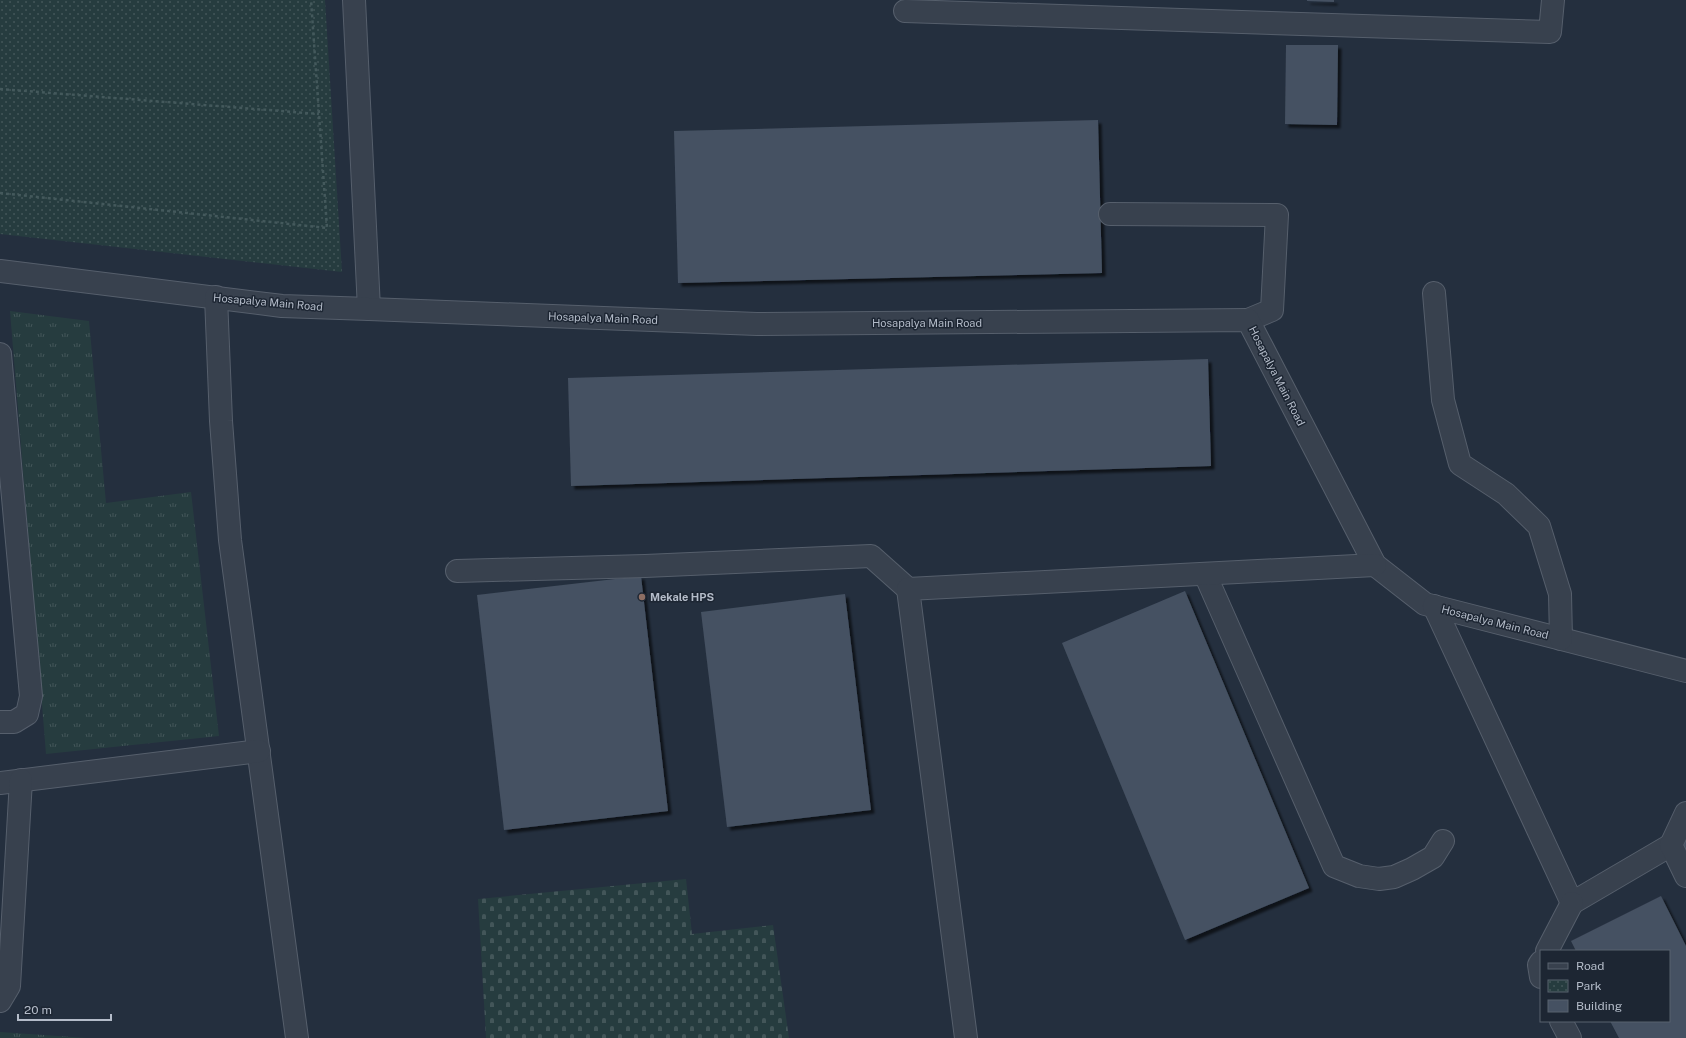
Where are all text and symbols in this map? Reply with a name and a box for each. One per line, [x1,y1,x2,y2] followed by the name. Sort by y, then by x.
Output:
[213,291,323,313] street label: Hosapalya Main Road
[548,310,658,326] street label: Hosapalya Main Road
[872,317,982,329] street label: Hosapalya Main Road
[1247,324,1307,428] street label: Hosapalya Main Road
[650,591,714,603] place label: Mekale HPS
[637,592,647,602] marker: Mekale HPS
[1440,603,1550,641] street label: Hosapalya Main Road
[1540,950,1670,1022] legend
[1576,959,1604,973] text: Road
[1576,979,1602,993] text: Park
[18,996,111,1022] scale bar
[1576,999,1622,1013] text: Building
[24,1003,52,1017] text: 20 m

